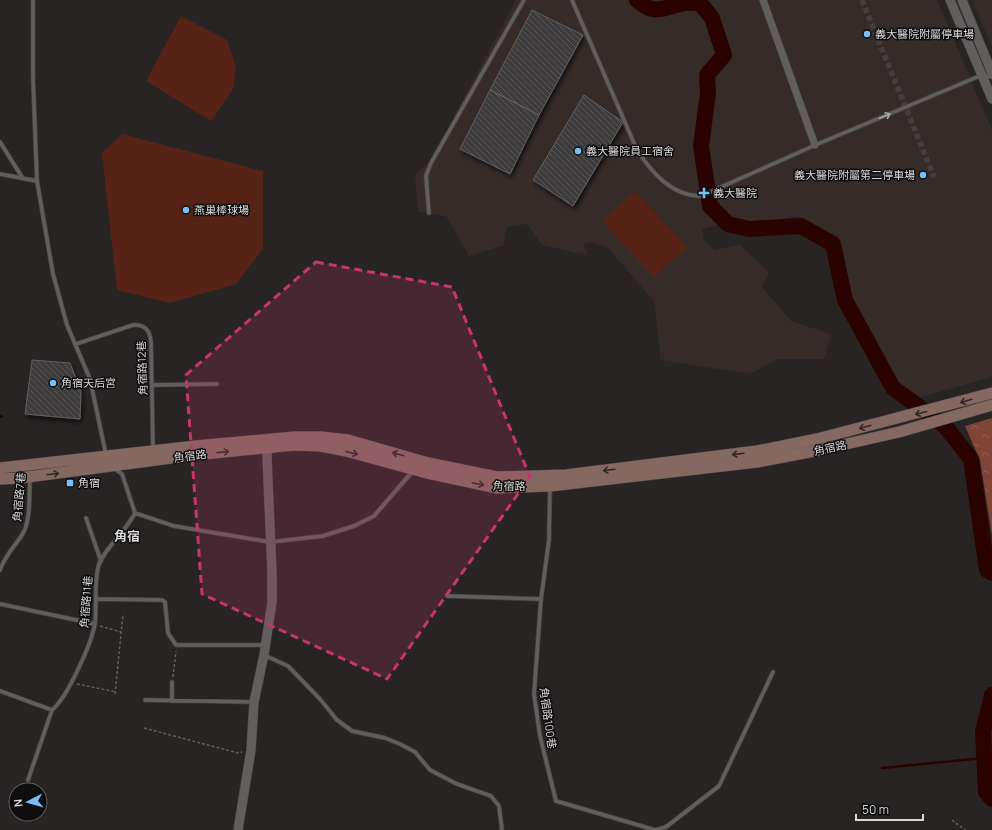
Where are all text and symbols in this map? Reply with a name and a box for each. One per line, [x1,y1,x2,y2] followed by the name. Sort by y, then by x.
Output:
[875,26,974,41] place label: 義大醫院附屬停車場
[862,29,872,39] marker: 義大醫院附屬停車場
[878,112,890,119] one-way arrow
[586,143,674,158] place label: 義大醫院員工宿舍
[573,146,583,156] marker: 義大醫院員工宿舍
[794,167,915,182] place label: 義大醫院附屬第二停車場
[918,170,928,180] marker: 義大醫院附屬第二停車場
[713,185,757,200] place label: 義大醫院
[698,187,710,199] marker: 義大醫院
[194,202,249,217] place label: 燕巢棒球場
[181,205,191,215] marker: 燕巢棒球場
[133,340,150,396] street label: 角宿路12巷
[61,375,116,390] place label: 角宿天后宮
[48,378,58,388] marker: 角宿天后宮
[960,397,973,405] one-way arrow
[915,409,928,417] one-way arrow
[859,424,872,431] one-way arrow
[812,437,848,458] street label: 角宿路
[173,446,207,465] street label: 角宿路
[216,448,229,456] one-way arrow
[345,449,358,457] one-way arrow
[392,450,405,457] one-way arrow
[732,450,745,458] one-way arrow
[603,466,616,473] one-way arrow
[46,470,59,478] one-way arrow
[9,472,28,522] street label: 角宿路7巷
[78,475,100,490] place label: 角宿
[65,478,75,488] marker: 角宿
[492,478,526,493] street label: 角宿路
[472,480,485,488] one-way arrow
[114,527,140,545] district label: 角宿
[76,575,95,629] street label: 角宿路11巷
[537,686,560,750] street label: 角宿路100巷
[8,782,48,822] north arrow
[856,796,923,822] scale bar
[10,798,25,808] text: N
[862,801,889,818] text: 50 m

